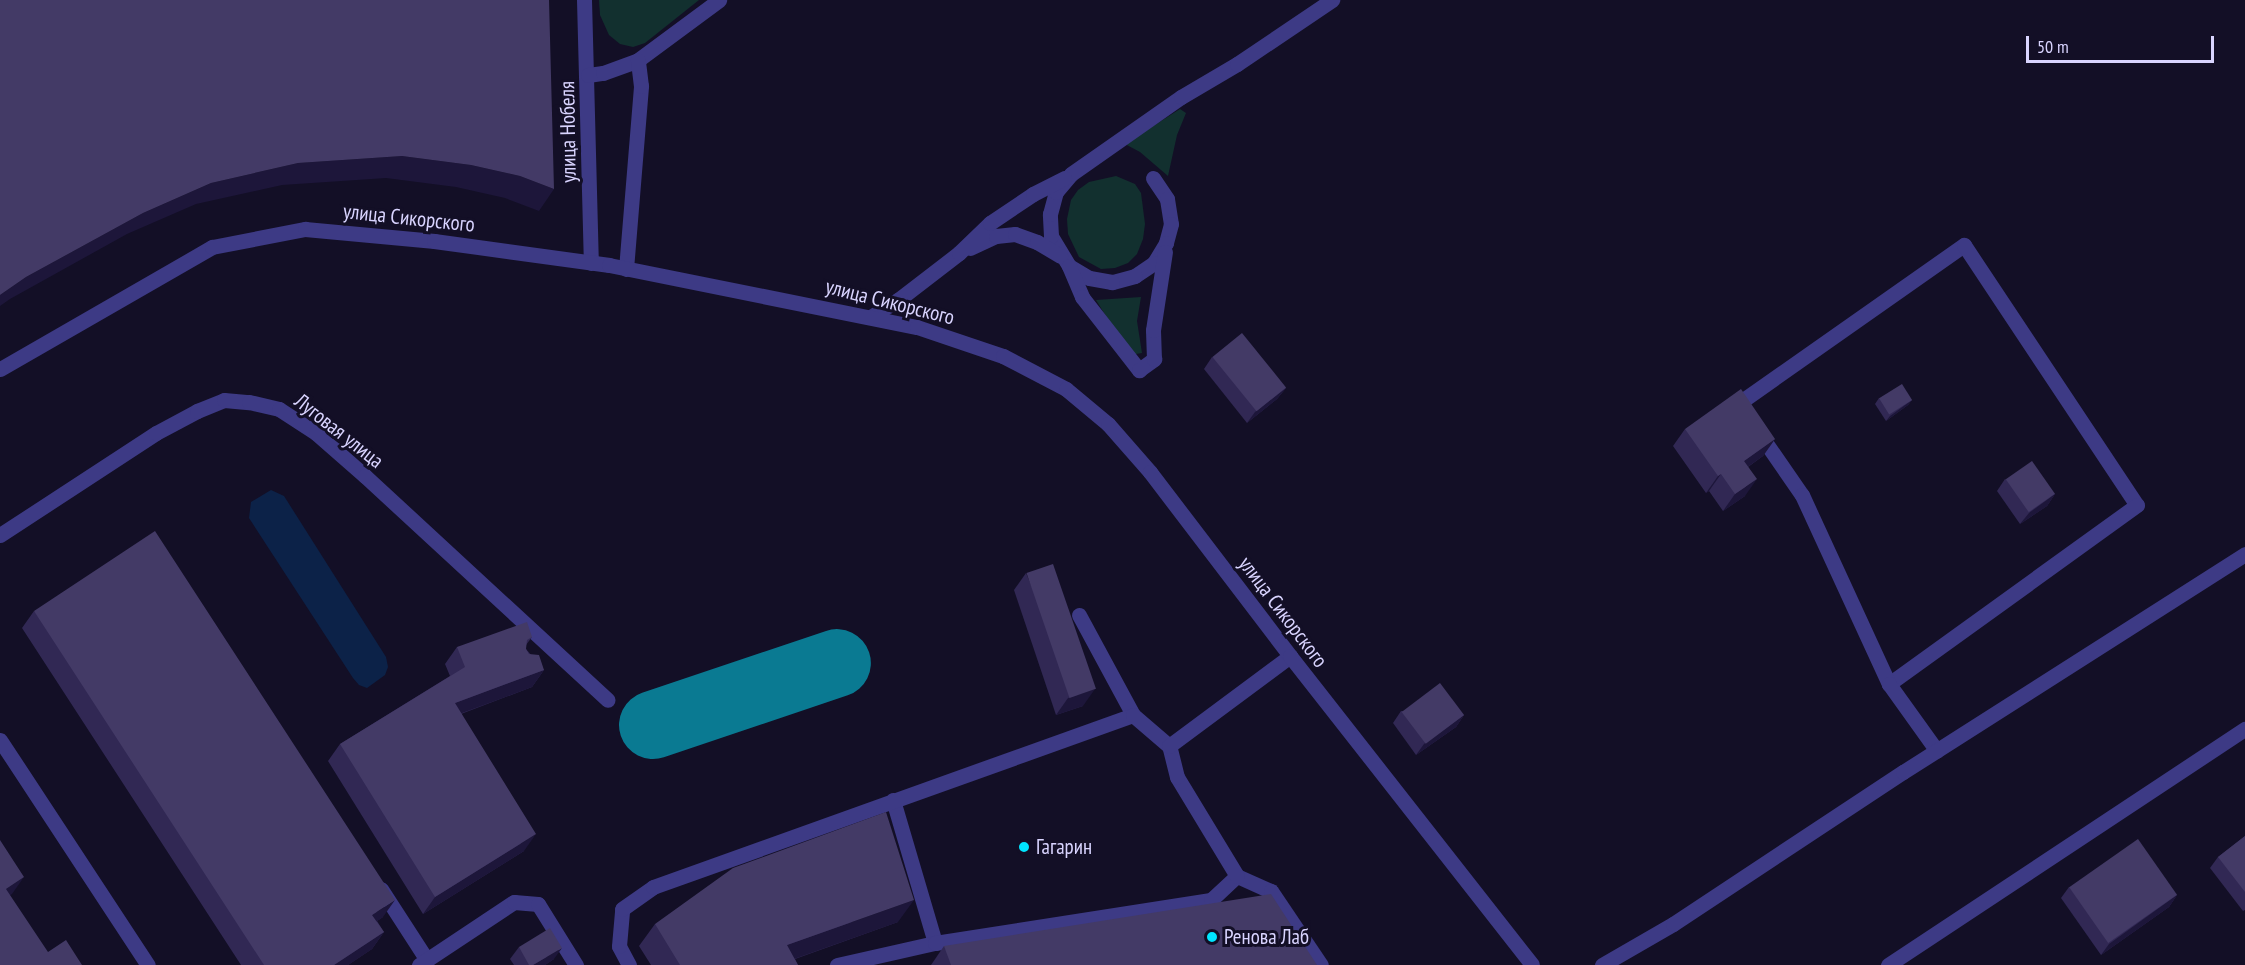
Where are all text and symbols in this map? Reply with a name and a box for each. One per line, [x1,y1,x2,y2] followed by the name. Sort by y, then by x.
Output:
[2029,24,2216,62] scale bar
[2037,35,2069,58] text: 50 m
[555,81,581,183] street label: улица Нобеля
[342,199,476,237] street label: улица Сикорского
[823,274,957,330] street label: улица Сикорского
[289,388,389,474] street label: Луговая улица
[1233,552,1333,672] street label: улица Сикорского
[1036,834,1092,860] place label: Гагарин
[1017,840,1031,854] marker: Гагарин
[1224,924,1309,950] place label: Ренова Лаб
[1205,930,1219,944] marker: Ренова Лаб

